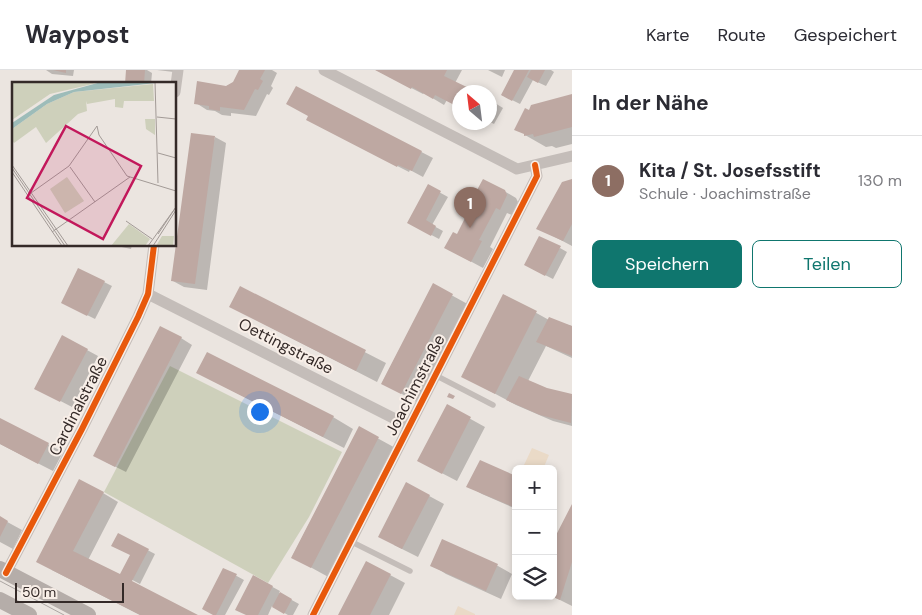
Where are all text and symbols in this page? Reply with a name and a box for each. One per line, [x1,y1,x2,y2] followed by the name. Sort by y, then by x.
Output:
[25,19,129,50] text: Waypost
[646,23,690,47] text: Karte
[718,23,766,47] text: Route
[794,23,897,47] text: Gespeichert
[12,82,176,246] inset map
[452,85,497,130] north arrow
[592,89,709,117] text: In der Nähe
[639,158,821,183] text: Kita / St. Josefsstift
[605,170,611,191] text: 1
[858,170,902,191] text: 130 m
[639,183,811,204] text: Schule · Joachimstraße
[454,187,486,228] pin: 1
[592,240,742,288] button: Speichern
[752,240,902,288] button: Teilen
[235,313,337,379] street label: Oettingstraße
[381,331,449,439] street label: Joachimstraße
[44,353,112,459] street label: Cardinalstraße
[247,399,273,425] your location
[512,465,557,600] map controls
[512,465,557,510] button: +
[512,510,557,555] button: −
[512,555,557,600] button: layers
[15,580,124,603] scale bar
[22,583,56,601] text: 50 m

